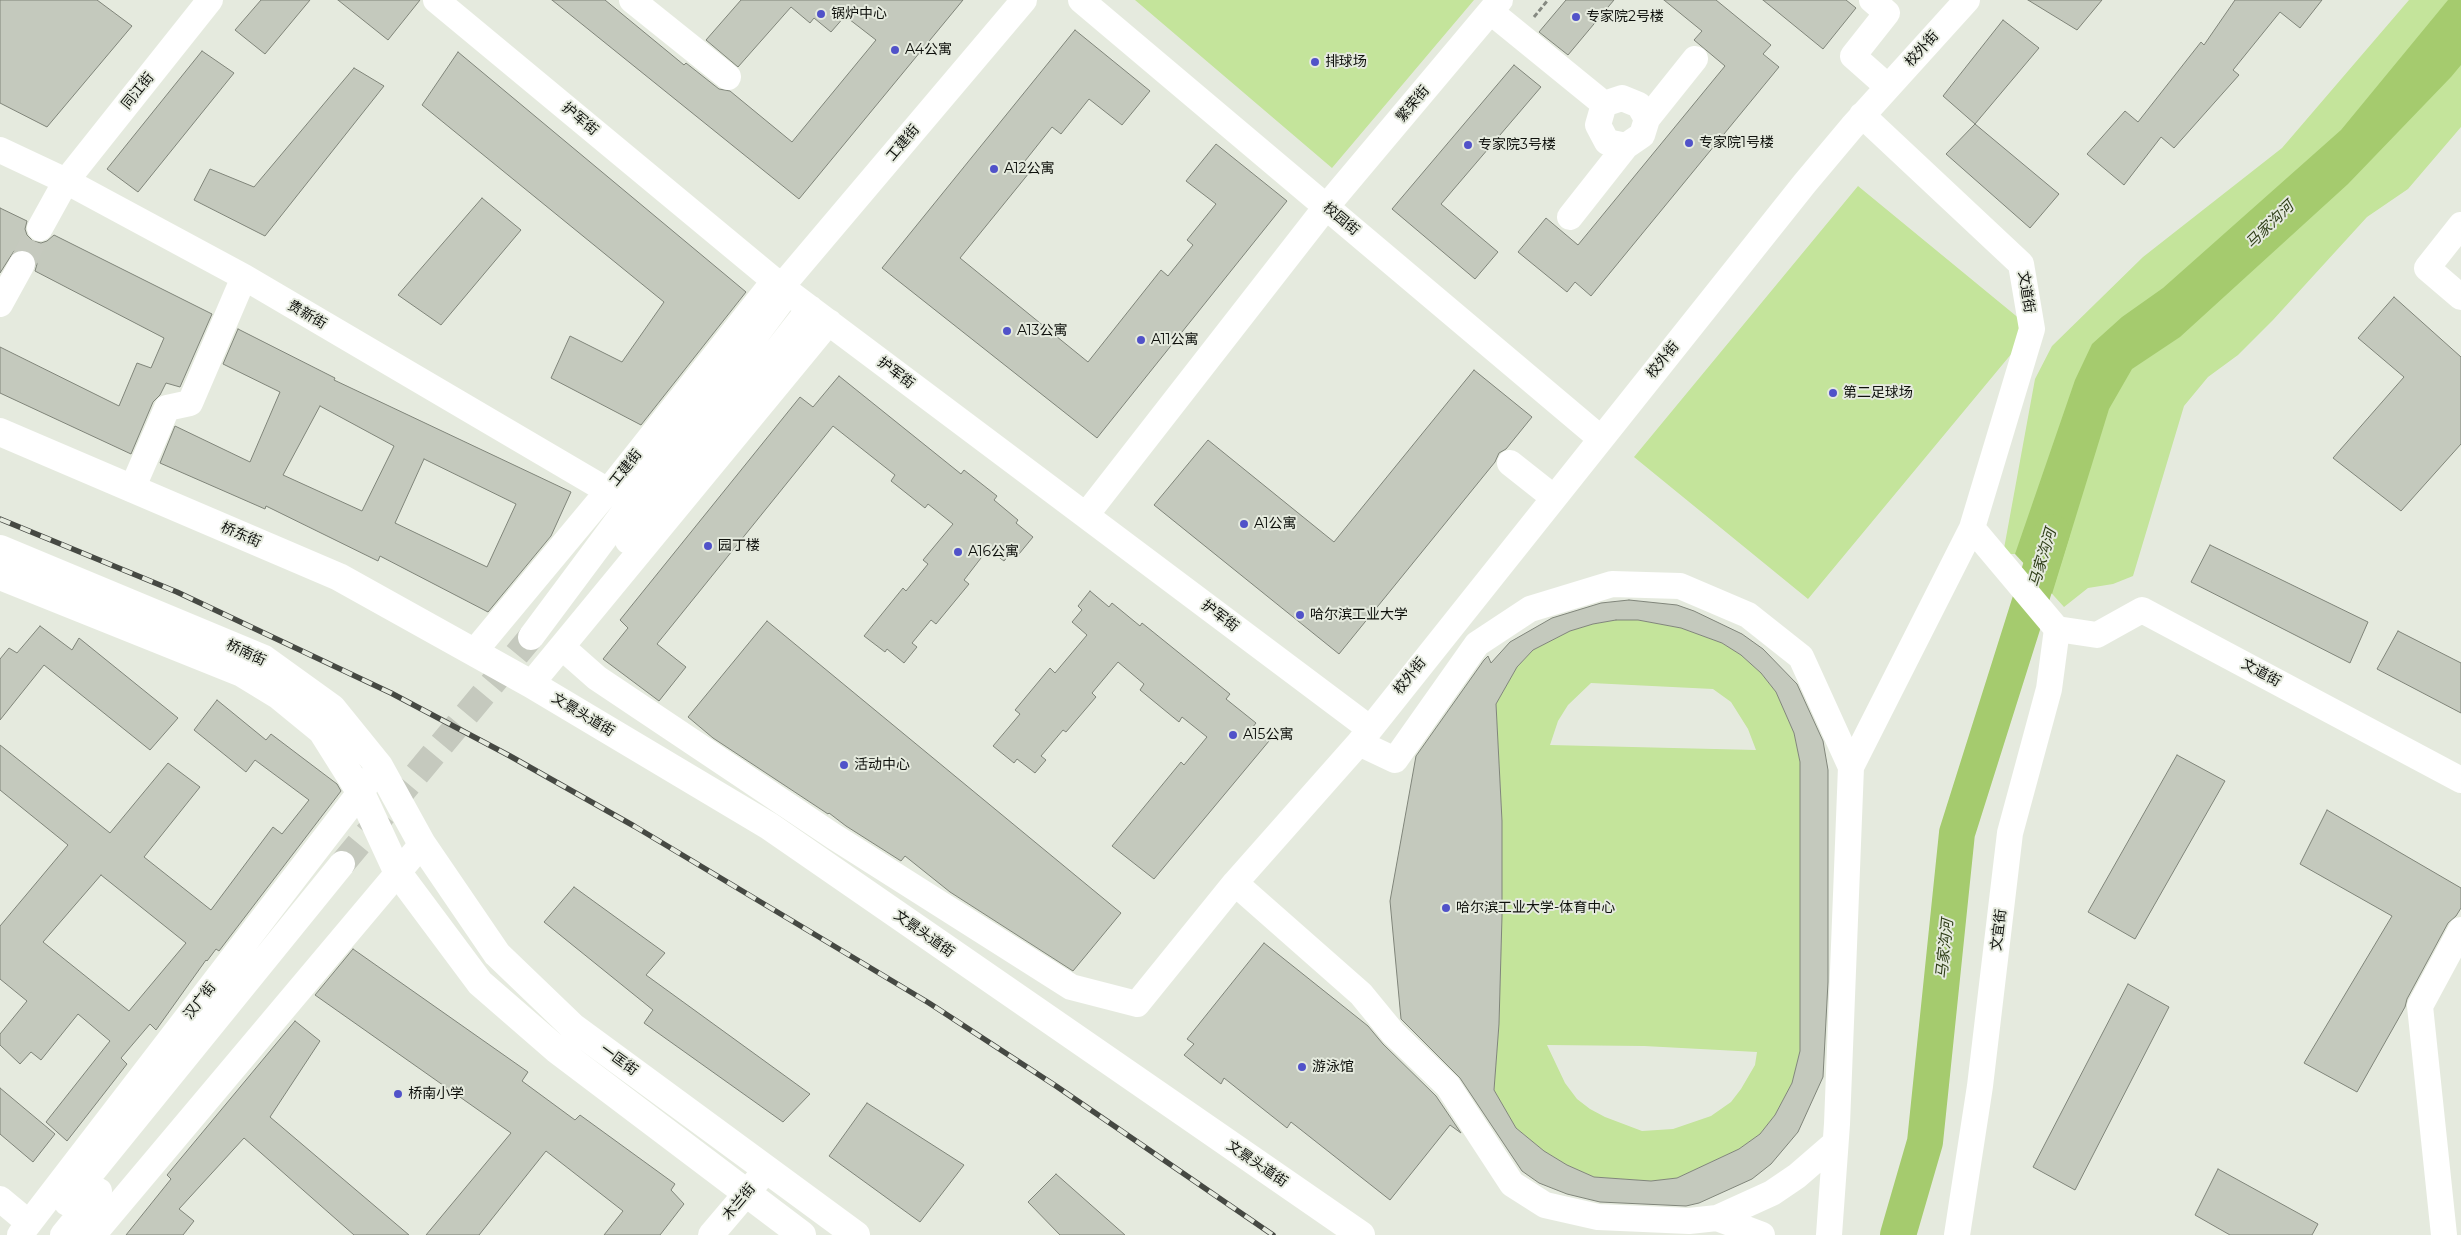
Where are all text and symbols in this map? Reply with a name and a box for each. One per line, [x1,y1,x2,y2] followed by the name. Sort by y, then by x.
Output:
[831,6,887,22] place label: 锅炉中心
[815,8,827,20] marker: 锅炉中心
[1586,9,1664,25] place label: 专家院2号楼
[1570,11,1582,23] marker: 专家院2号楼
[1902,28,1942,70] street label: 校外街
[905,42,952,58] place label: A4公寓
[889,44,901,56] marker: A4公寓
[1325,54,1367,70] place label: 排球场
[1309,56,1321,68] marker: 排球场
[118,69,158,113] street label: 同江街
[1393,83,1433,125] street label: 繁荣街
[559,99,601,139] street label: 护军街
[883,122,923,164] street label: 工建街
[1699,135,1774,151] place label: 专家院1号楼
[1478,137,1556,153] place label: 专家院3号楼
[1683,137,1695,149] marker: 专家院1号楼
[1462,139,1474,151] marker: 专家院3号楼
[1004,161,1054,177] place label: A12公寓
[988,163,1000,175] marker: A12公寓
[2242,198,2298,252] water label: 马家沟河
[1320,199,1362,239] street label: 校园街
[2014,270,2038,314] street label: 文道街
[285,297,329,333] street label: 贵新街
[1017,323,1067,339] place label: A13公寓
[1001,325,1013,337] marker: A13公寓
[1151,332,1199,348] place label: A11公寓
[1135,334,1147,346] marker: A11公寓
[1643,338,1683,382] street label: 校外街
[874,354,918,392] street label: 护军街
[1843,385,1913,401] place label: 第二足球场
[1827,387,1839,399] marker: 第二足球场
[606,446,646,490] street label: 工建街
[1254,516,1297,532] place label: A1公寓
[1238,518,1250,530] marker: A1公寓
[218,519,264,551] street label: 桥东街
[2026,527,2060,589] water label: 马家沟河
[718,538,760,554] place label: 园丁楼
[702,540,714,552] marker: 园丁楼
[968,544,1019,560] place label: A16公寓
[952,546,964,558] marker: A16公寓
[1198,597,1242,635] street label: 护军街
[1310,607,1408,623] place label: 哈尔滨工业大学
[1294,609,1306,621] marker: 哈尔滨工业大学
[223,637,269,669] street label: 桥南街
[1390,654,1430,698] street label: 校外街
[2239,656,2283,690] street label: 文道街
[549,690,617,740] street label: 文景头道街
[1243,727,1293,743] place label: A15公寓
[1227,729,1239,741] marker: A15公寓
[854,757,910,773] place label: 活动中心
[838,759,850,771] marker: 活动中心
[1456,900,1615,916] place label: 哈尔滨工业大学-体育中心
[1440,902,1452,914] marker: 哈尔滨工业大学-体育中心
[891,907,957,961] street label: 文景头道街
[1988,908,2010,952] street label: 文宜街
[1933,918,1957,980] water label: 马家沟河
[180,979,220,1023] street label: 汉广街
[597,1041,641,1079] street label: 一匡街
[1312,1059,1354,1075] place label: 游泳馆
[1296,1061,1308,1073] marker: 游泳馆
[408,1086,464,1102] place label: 桥南小学
[392,1088,404,1100] marker: 桥南小学
[1223,1137,1291,1191] street label: 文景头道街
[719,1181,759,1223] street label: 木兰街

